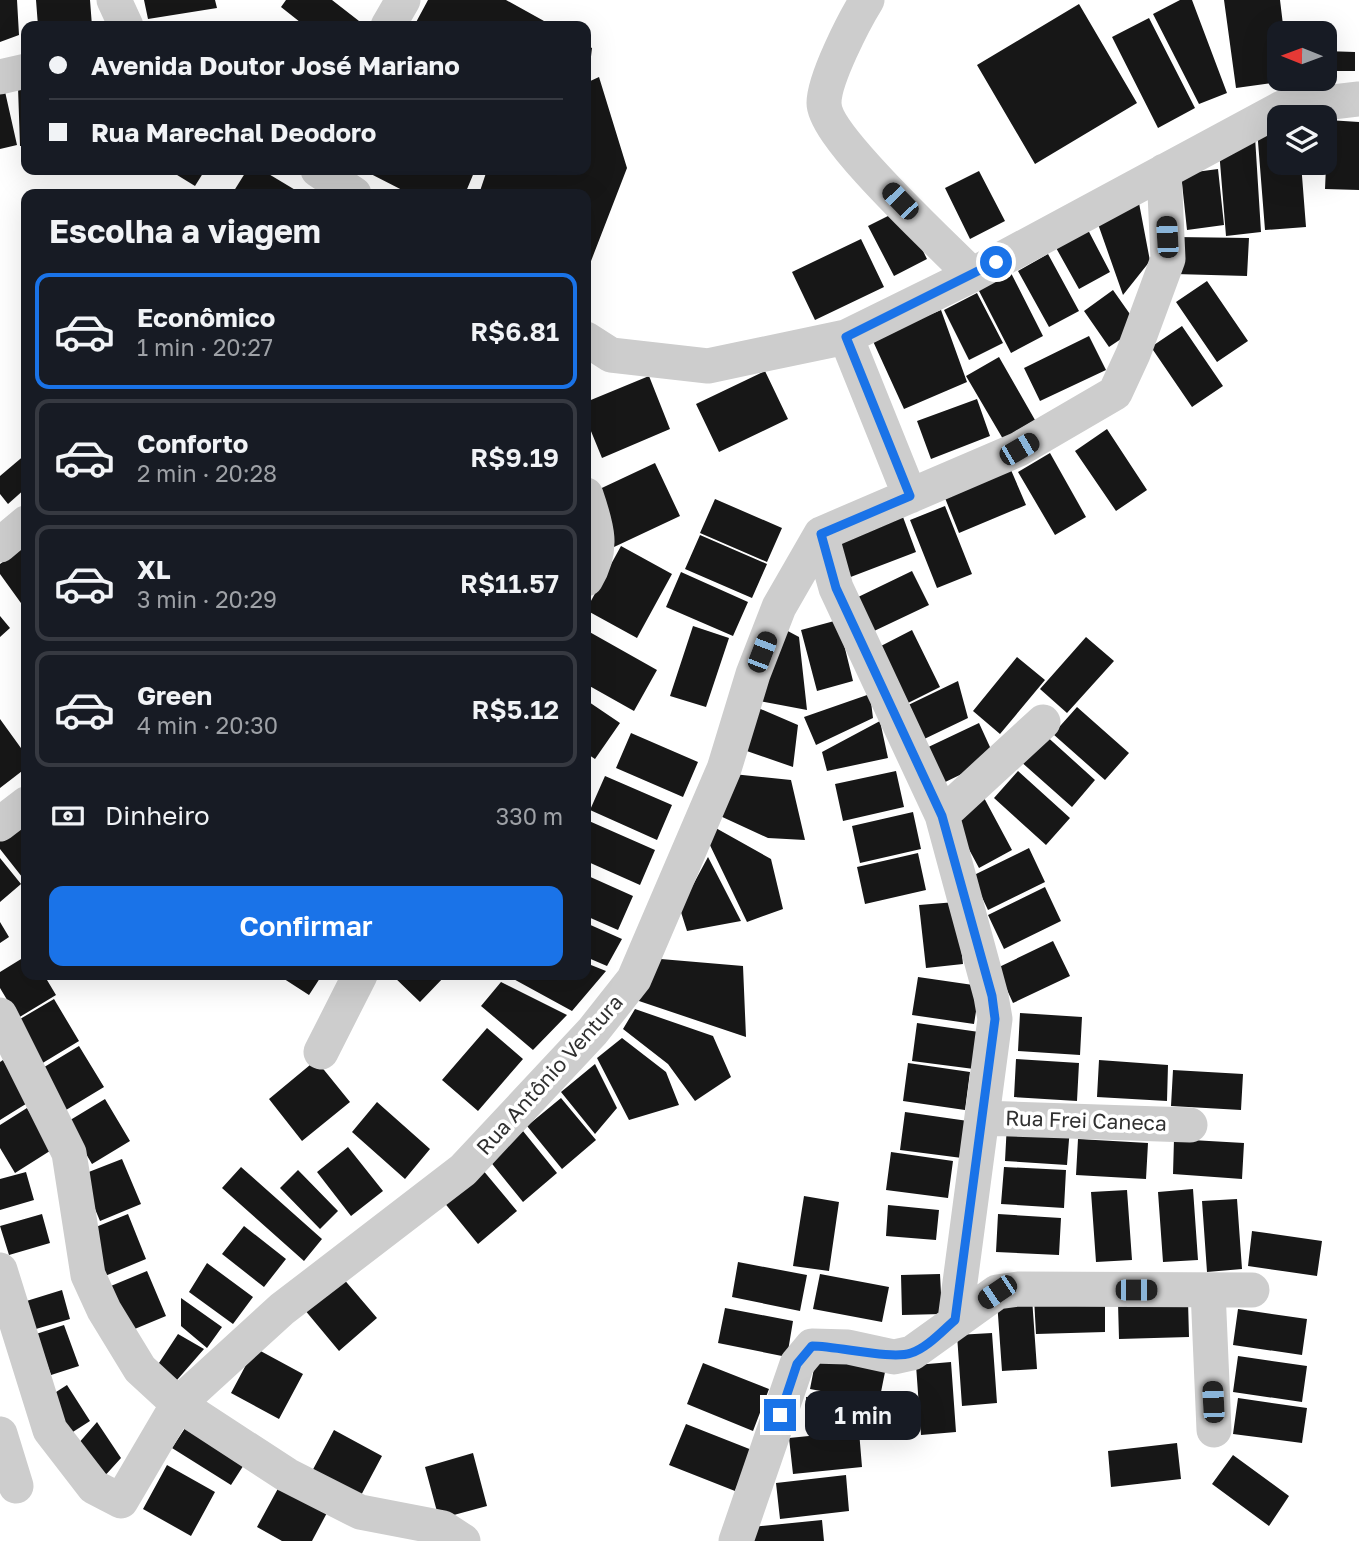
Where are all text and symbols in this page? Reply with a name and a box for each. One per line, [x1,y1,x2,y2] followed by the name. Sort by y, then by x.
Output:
[1267,21,1337,91] north arrow
[1267,21,1337,175] map controls
[91,50,460,81] text: Avenida Doutor José Mariano
[1267,105,1337,175] button: layers
[91,117,376,148] text: Rua Marechal Deodoro
[878,179,923,223] car
[49,212,321,250] text: Escolha a viagem
[1156,215,1179,259] car
[980,246,1012,278] route start
[53,300,116,363] icon: car
[137,302,275,333] text: Econômico
[470,316,559,347] text: R$6.81
[137,333,273,361] text: 1 min · 20:27
[53,426,116,489] icon: car
[137,428,248,459] text: Conforto
[996,429,1043,469] car
[470,442,559,473] text: R$9.19
[137,459,277,487] text: 2 min · 20:28
[53,552,116,615] icon: car
[137,554,171,585] text: XL
[460,568,559,599] text: R$11.57
[137,585,277,613] text: 3 min · 20:29
[745,629,780,675] car
[53,678,116,741] icon: car
[137,680,212,711] text: Green
[472,694,559,725] text: R$5.12
[137,711,278,739] text: 4 min · 20:30
[49,797,87,835] icon: cash
[105,800,210,831] text: Dinheiro
[496,802,563,830] text: 330 m
[49,886,563,966] button: Confirmar
[471,989,628,1160] street label: Rua Antônio Ventura
[1005,1104,1167,1136] street label: Rua Frei Caneca
[974,1272,1021,1312] car
[1116,1280,1158,1301] car
[1202,1380,1225,1424] car
[804,1390,920,1440] callout: 1 min
[764,1399,796,1431] route end
[834,1401,892,1429] text: 1 min

